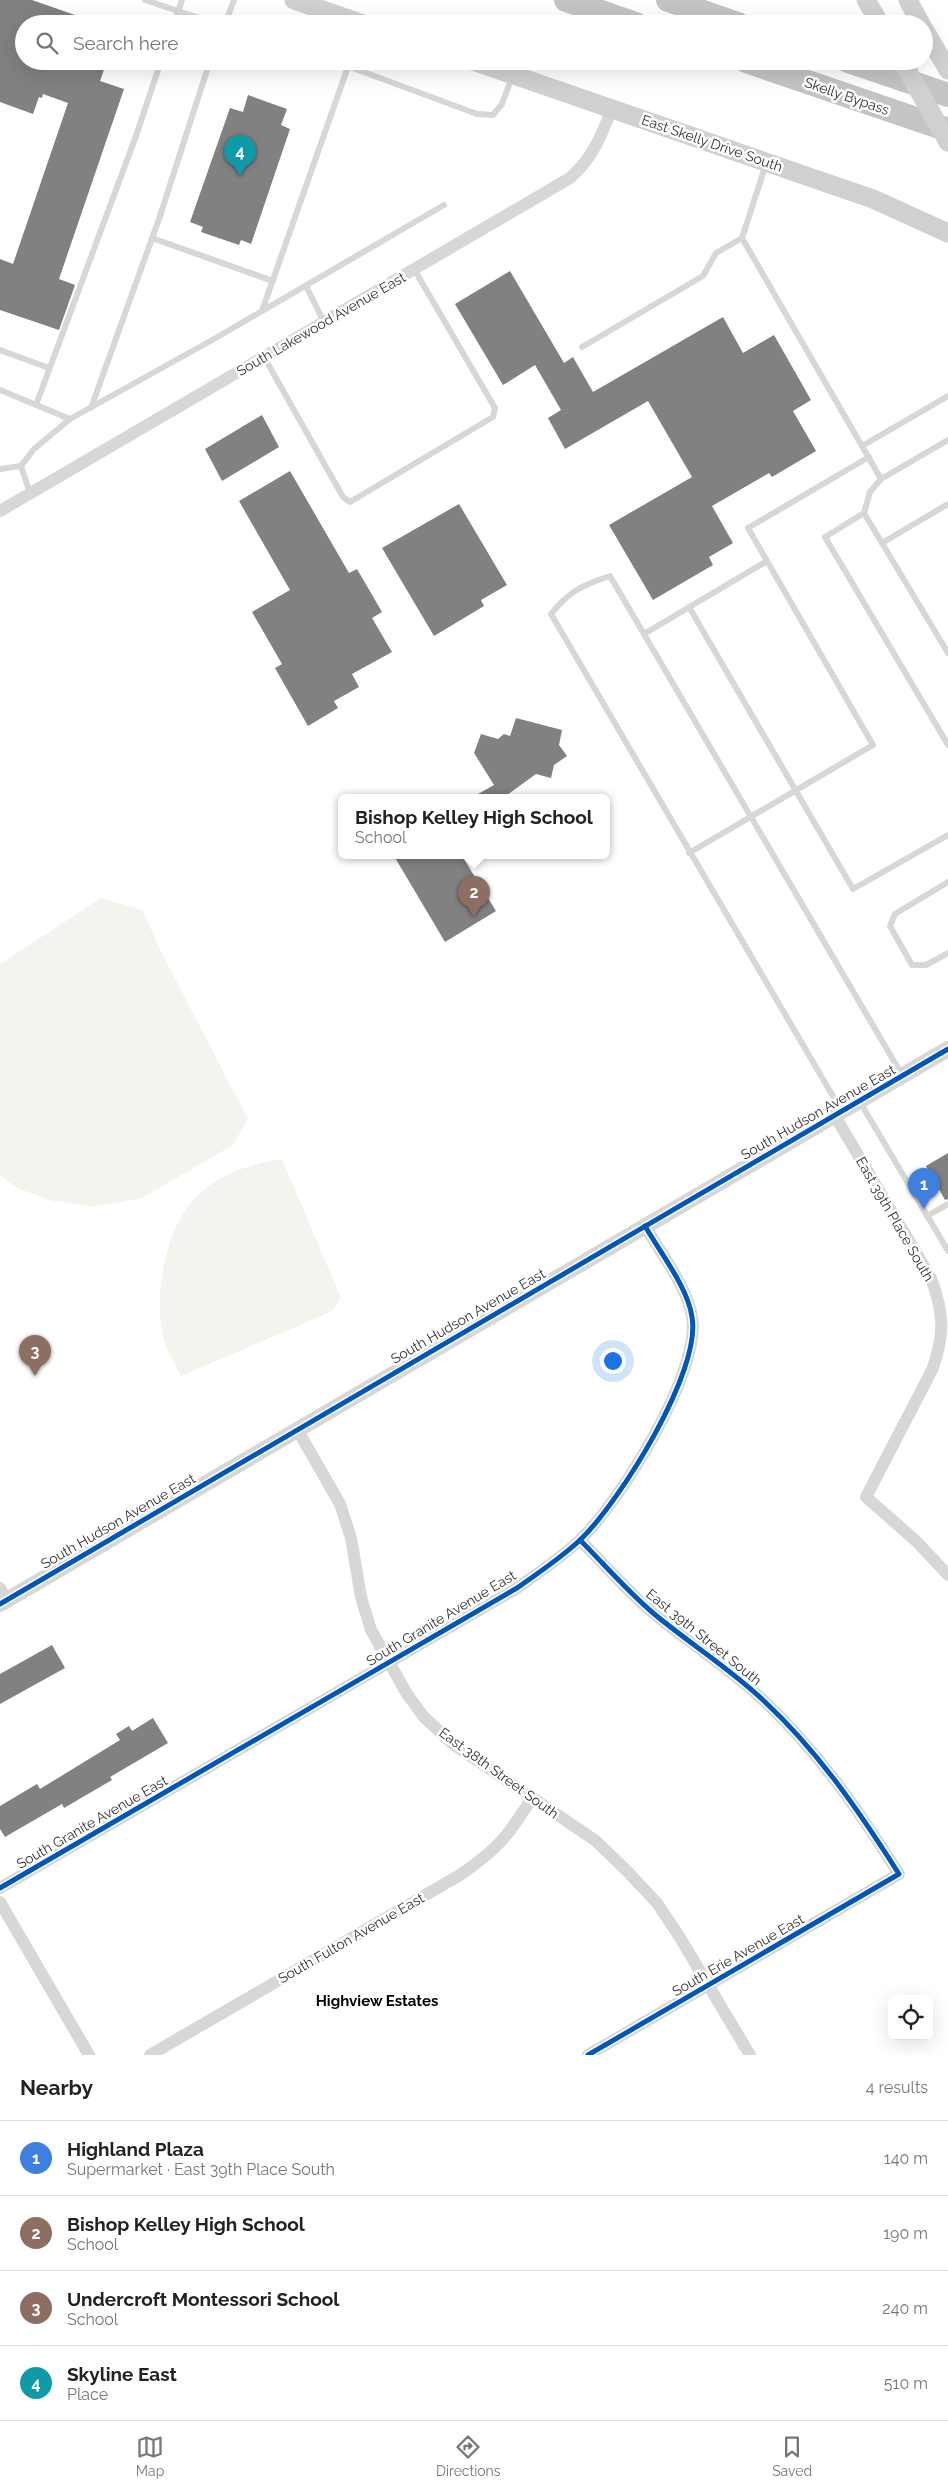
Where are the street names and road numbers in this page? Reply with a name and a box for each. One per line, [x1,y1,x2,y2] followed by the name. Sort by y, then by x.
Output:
[803,74,892,118] street label: Skelly Bypass
[639,111,785,175] street label: East Skelly Drive South
[234,269,409,379] street label: South Lakewood Avenue East
[738,1061,898,1163] street label: South Hudson Avenue East
[853,1154,937,1284] street label: East 39th Place South
[388,1265,548,1367] street label: South Hudson Avenue East
[38,1470,198,1572] street label: South Hudson Avenue East
[363,1567,519,1669] street label: South Granite Avenue East
[643,1586,765,1688] street label: East 39th Street South
[436,1724,562,1822] street label: East 38th Street South
[14,1772,171,1872] street label: South Granite Avenue East
[275,1889,427,1986] street label: South Fulton Avenue East
[669,1911,807,1999] street label: South Erie Avenue East

